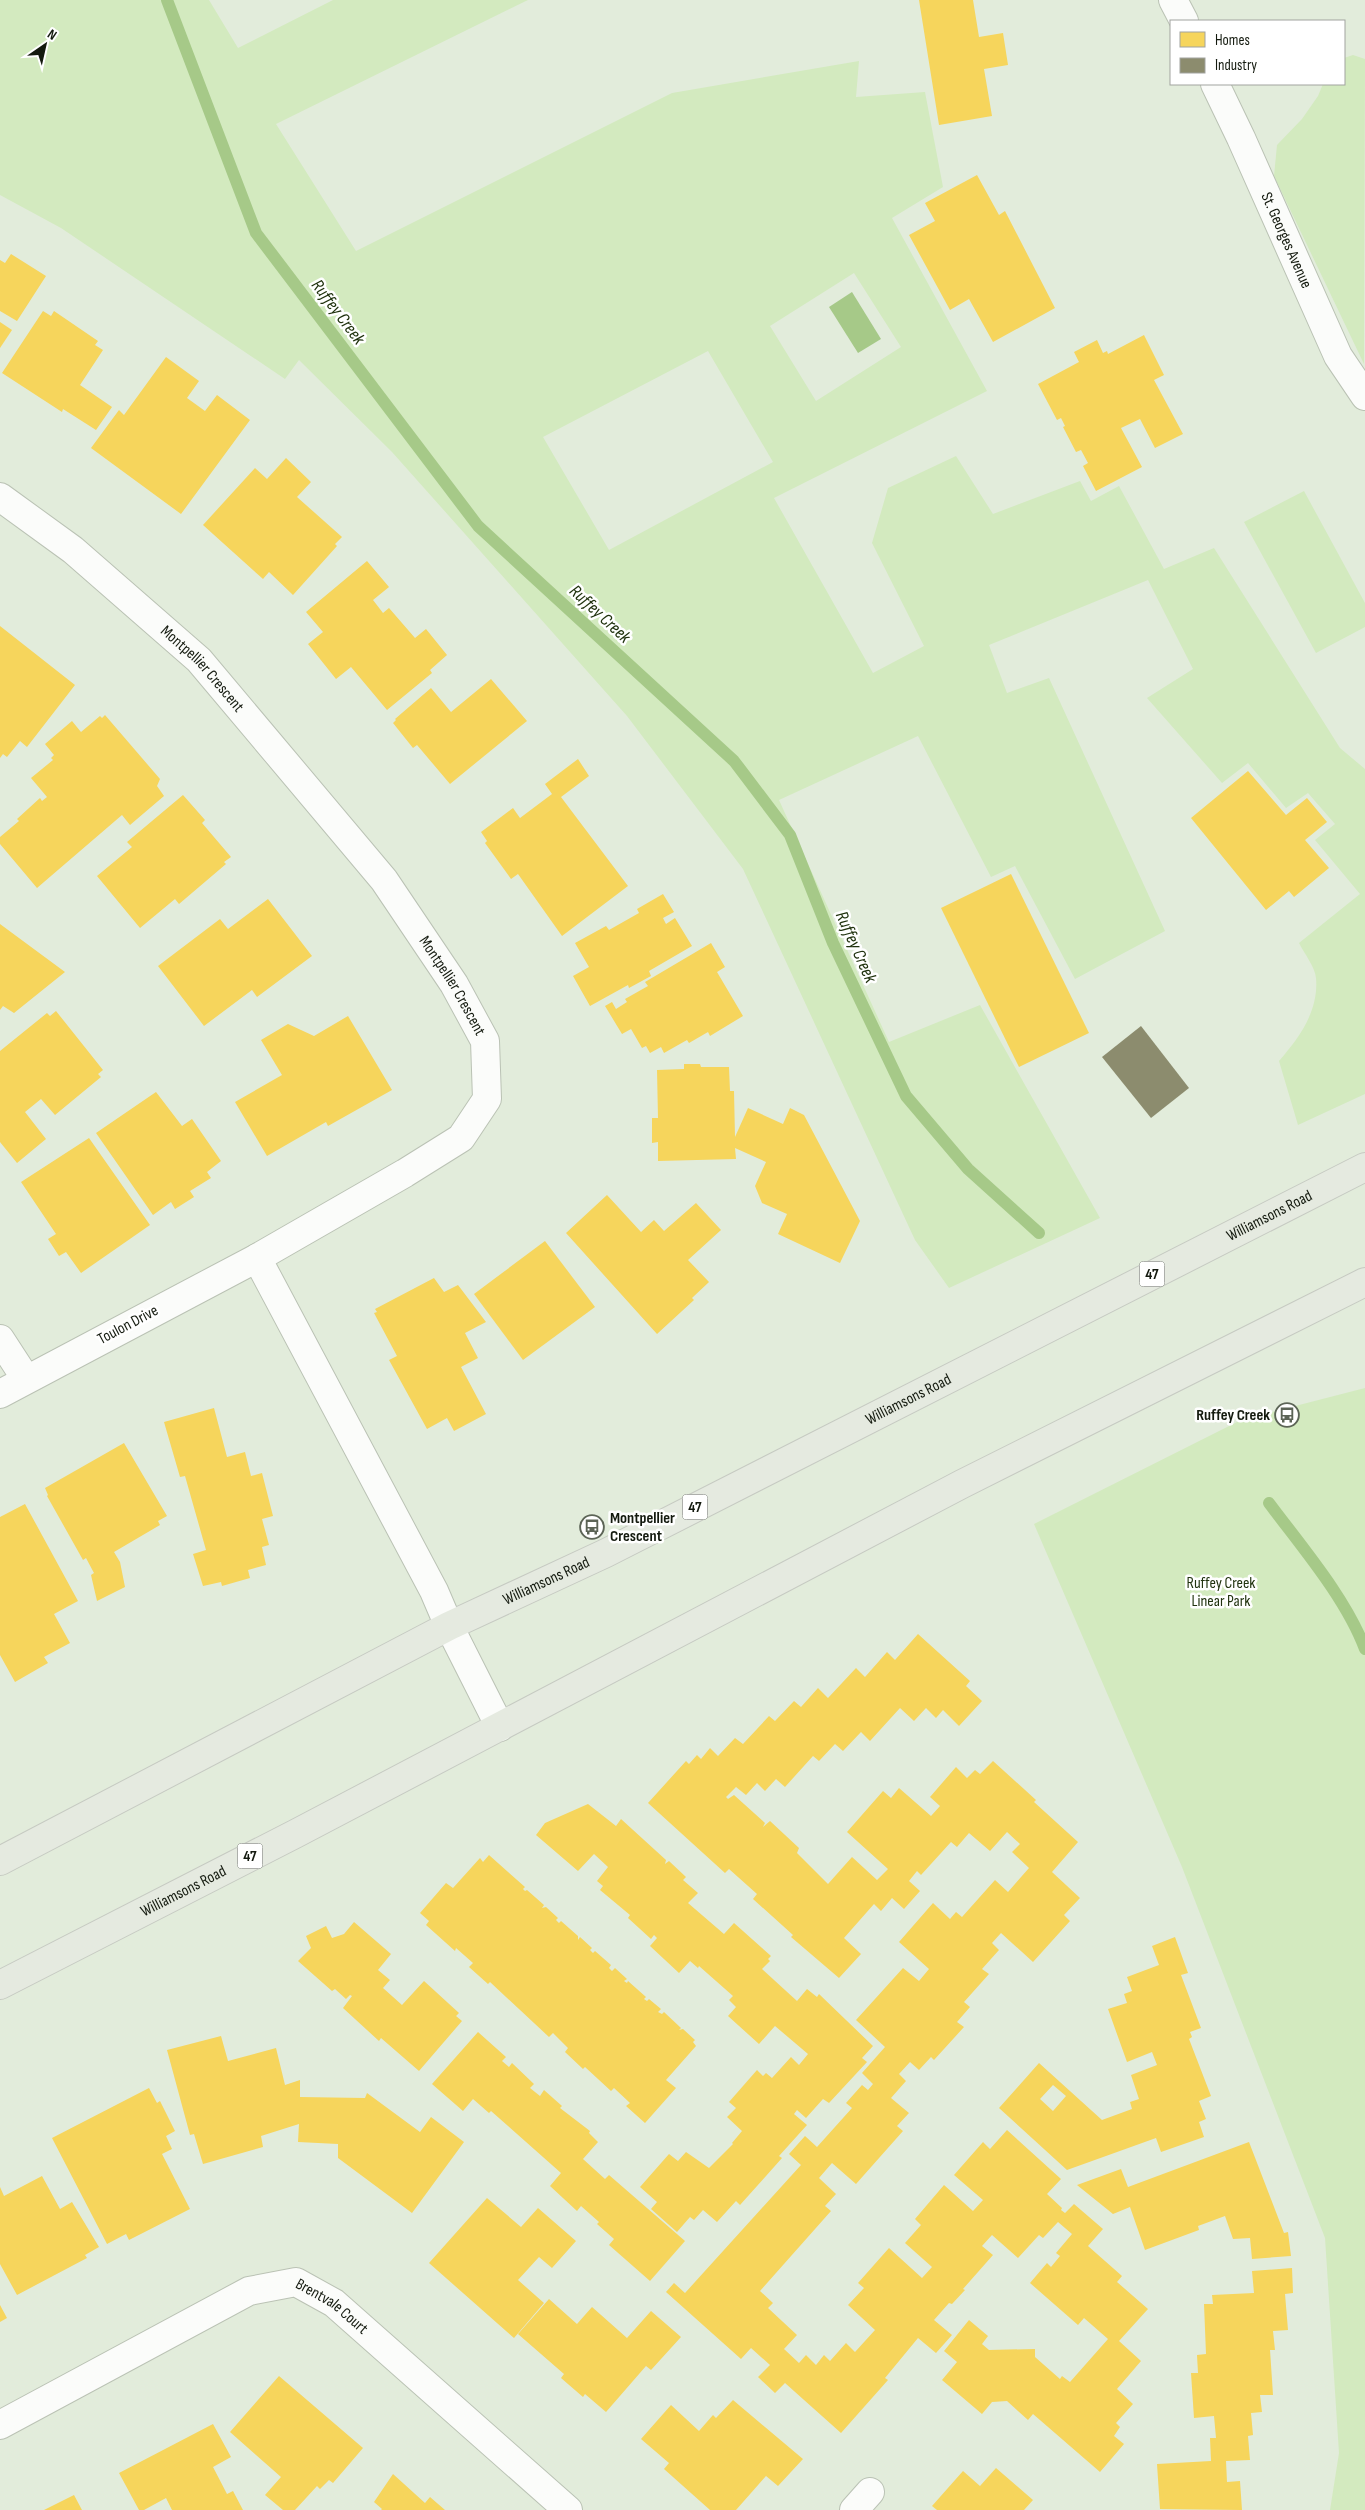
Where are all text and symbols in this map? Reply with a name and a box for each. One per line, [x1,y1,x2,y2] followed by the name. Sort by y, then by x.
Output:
[20,20,70,70] north arrow
[1170,20,1345,85] legend
[44,25,60,44] text: N
[1215,31,1250,50] text: Homes
[1215,56,1257,75] text: Industry
[1257,189,1316,291] street label: St. Georges Avenue
[307,275,370,350] water label: Ruffey Creek
[565,580,636,648] water label: Ruffey Creek
[157,621,248,716] street label: Montpellier Crescent
[831,908,882,987] water label: Ruffey Creek
[415,932,490,1039] street label: Montpellier Crescent
[1223,1186,1315,1245] street label: Williamsons Road
[1140,1262,1164,1286] road number: 47
[95,1301,161,1349] street label: Toulon Drive
[862,1370,954,1429] street label: Williamsons Road
[1274,1402,1300,1428] bus stop icon: Ruffey Creek
[1196,1406,1270,1425] place label: Ruffey Creek
[682,1494,708,1520] road number: 47
[610,1509,675,1546] place label: Montpellier Crescent
[579,1514,605,1540] bus stop icon: Montpellier Crescent
[500,1552,593,1609] street label: Williamsons Road
[1187,1574,1255,1611] park label: Ruffey Creek Linear Park
[238,1844,262,1868] road number: 47
[137,1861,229,1921] street label: Williamsons Road
[292,2274,372,2338] street label: Brentvale Court

